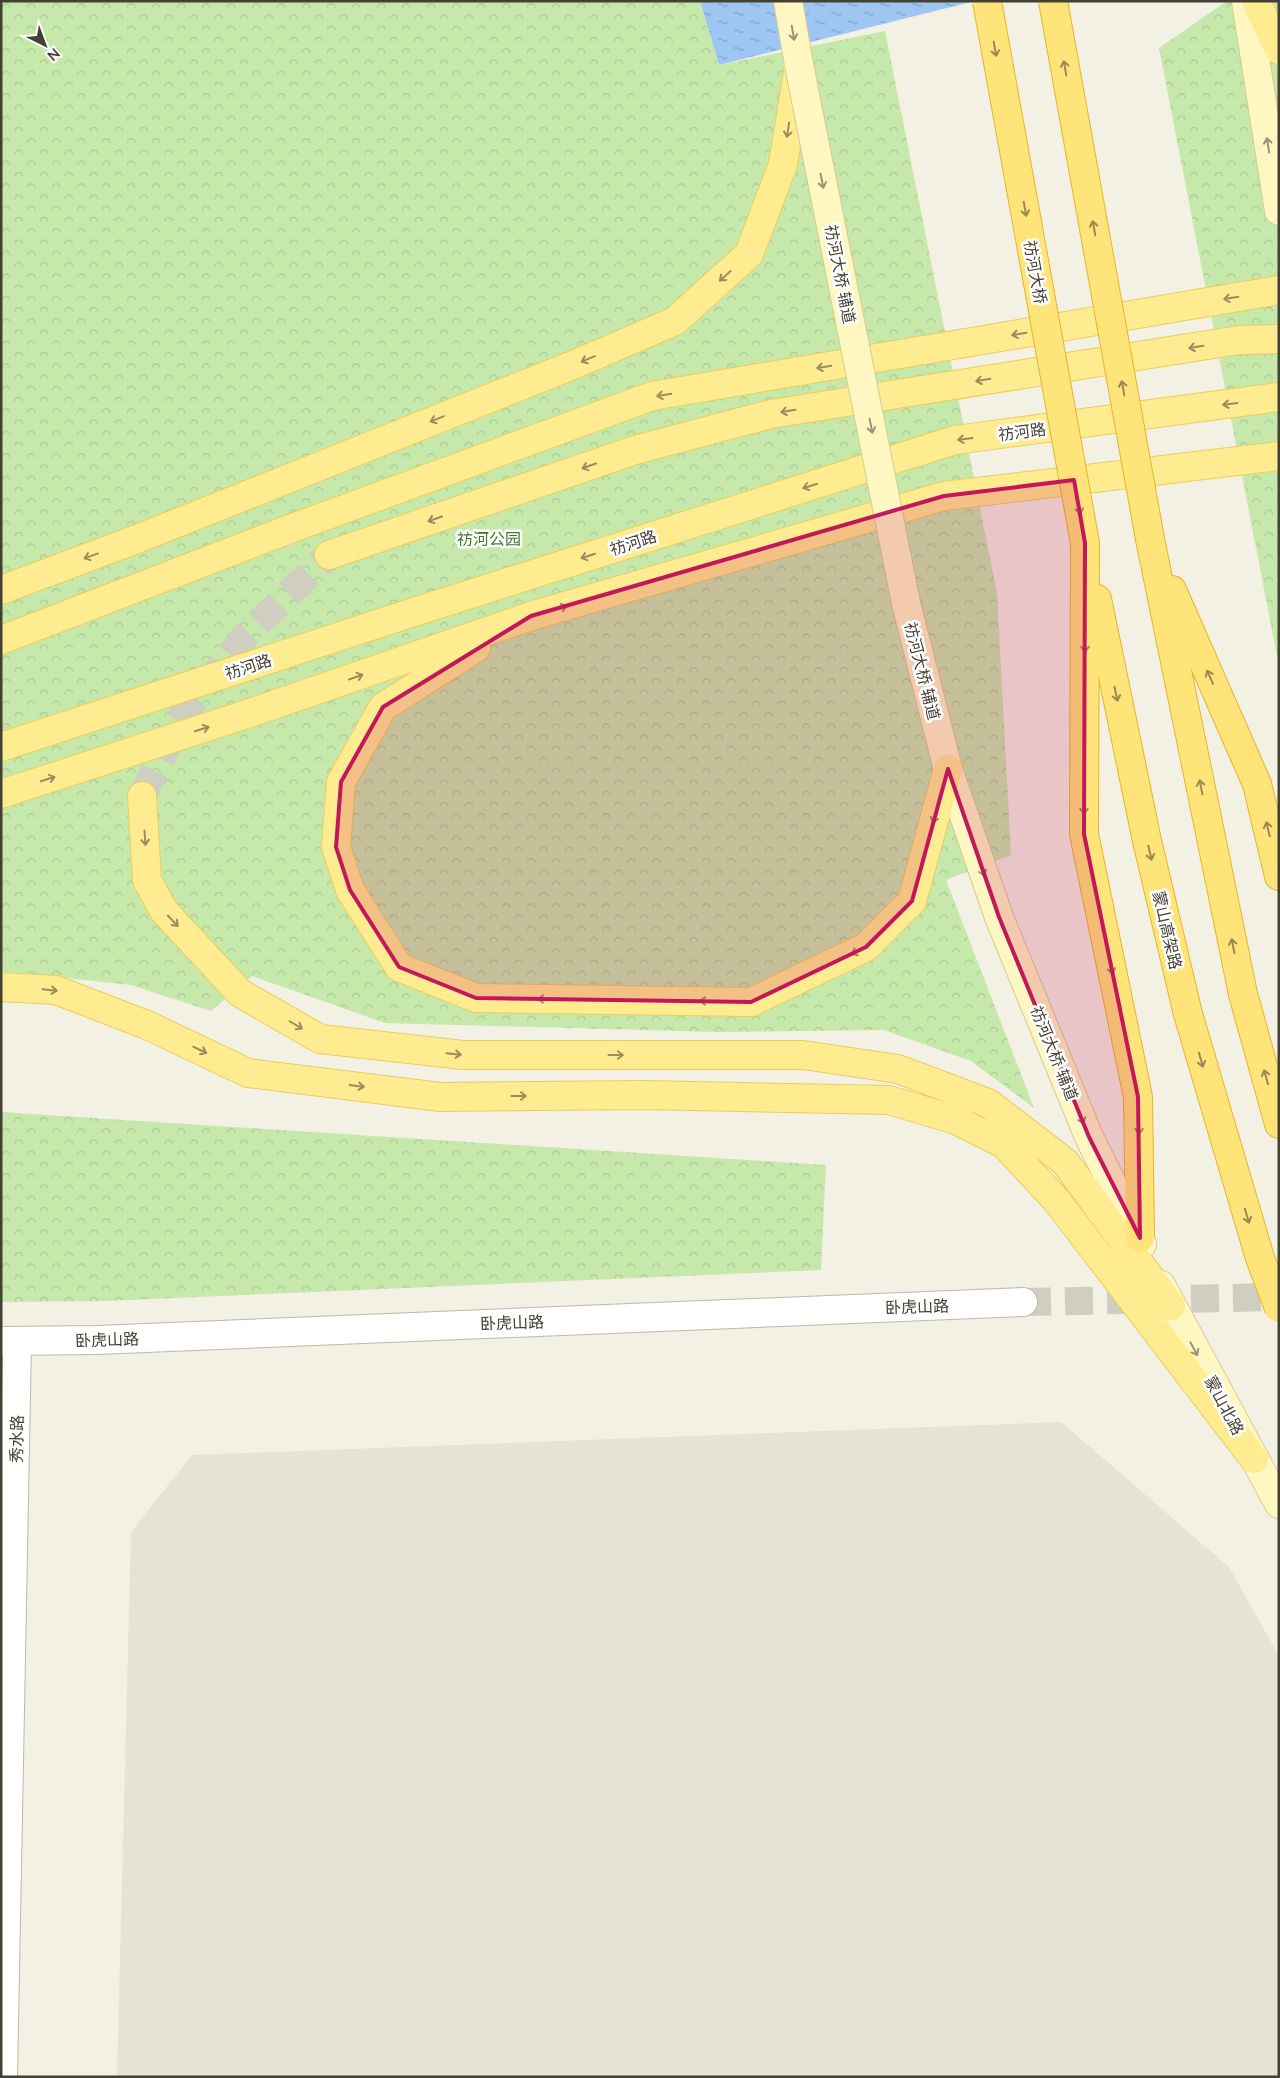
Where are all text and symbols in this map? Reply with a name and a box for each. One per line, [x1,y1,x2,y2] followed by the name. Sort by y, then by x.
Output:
[20,20,70,70] north arrow
[789,25,799,41] one-way arrow
[991,41,1001,57] one-way arrow
[44,45,64,65] text: N
[1059,61,1069,77] one-way arrow
[783,122,793,138] one-way arrow
[1263,138,1273,154] one-way arrow
[818,173,827,189] one-way arrow
[1020,201,1030,217] one-way arrow
[1088,220,1098,236] one-way arrow
[822,223,860,325] street label: 祊河大桥 辅道
[1021,239,1051,305] street label: 祊河大桥
[719,270,732,282] one-way arrow
[1223,294,1239,304] one-way arrow
[1011,330,1027,340] one-way arrow
[1188,342,1204,352] one-way arrow
[581,354,596,364] one-way arrow
[816,363,832,373] one-way arrow
[975,376,991,386] one-way arrow
[1117,380,1127,396] one-way arrow
[656,390,672,400] one-way arrow
[1223,399,1239,409] one-way arrow
[780,406,796,416] one-way arrow
[430,415,445,424] one-way arrow
[867,418,876,434] one-way arrow
[997,419,1047,443] street label: 祊河路
[958,434,974,444] one-way arrow
[582,462,597,471] one-way arrow
[803,482,818,491] one-way arrow
[1074,498,1084,514] one-way arrow
[427,514,443,524] one-way arrow
[607,526,659,558] street label: 祊河路
[457,529,521,548] park label: 祊河公园
[84,552,99,561] one-way arrow
[581,552,597,562] one-way arrow
[551,602,567,612] one-way arrow
[902,620,944,722] street label: 祊河大桥 辅道
[1080,636,1090,652] one-way arrow
[222,650,274,682] street label: 祊河路
[1205,670,1215,685] one-way arrow
[348,672,363,681] one-way arrow
[1112,686,1122,702] one-way arrow
[194,724,209,733] one-way arrow
[39,774,55,784] one-way arrow
[1196,780,1205,796] one-way arrow
[1079,798,1089,815] one-way arrow
[930,807,940,823] one-way arrow
[1263,821,1272,837] one-way arrow
[140,830,149,846] one-way arrow
[1146,845,1155,861] one-way arrow
[978,860,988,876] one-way arrow
[1150,889,1186,971] street label: 蒙山高架路
[167,915,179,928] one-way arrow
[1228,939,1237,955] one-way arrow
[851,947,866,956] one-way arrow
[1107,958,1116,974] one-way arrow
[42,985,58,995] one-way arrow
[537,994,553,1004] one-way arrow
[699,996,716,1006] one-way arrow
[1027,1003,1083,1103] street label: 祊河大桥 辅道
[288,1021,302,1031] one-way arrow
[192,1046,207,1055] one-way arrow
[446,1049,462,1059] one-way arrow
[608,1050,624,1060] one-way arrow
[1197,1052,1207,1068] one-way arrow
[1260,1070,1270,1086] one-way arrow
[348,1082,364,1092] one-way arrow
[510,1091,526,1101] one-way arrow
[1077,1109,1087,1124] one-way arrow
[1134,1118,1143,1134] one-way arrow
[1243,1208,1253,1224] one-way arrow
[885,1295,949,1317] street label: 卧虎山路
[480,1311,544,1333] street label: 卧虎山路
[75,1328,139,1350] street label: 卧虎山路
[1190,1341,1199,1356] one-way arrow
[1202,1372,1248,1438] street label: 蒙山北路
[6,1415,26,1463] street label: 秀水路

